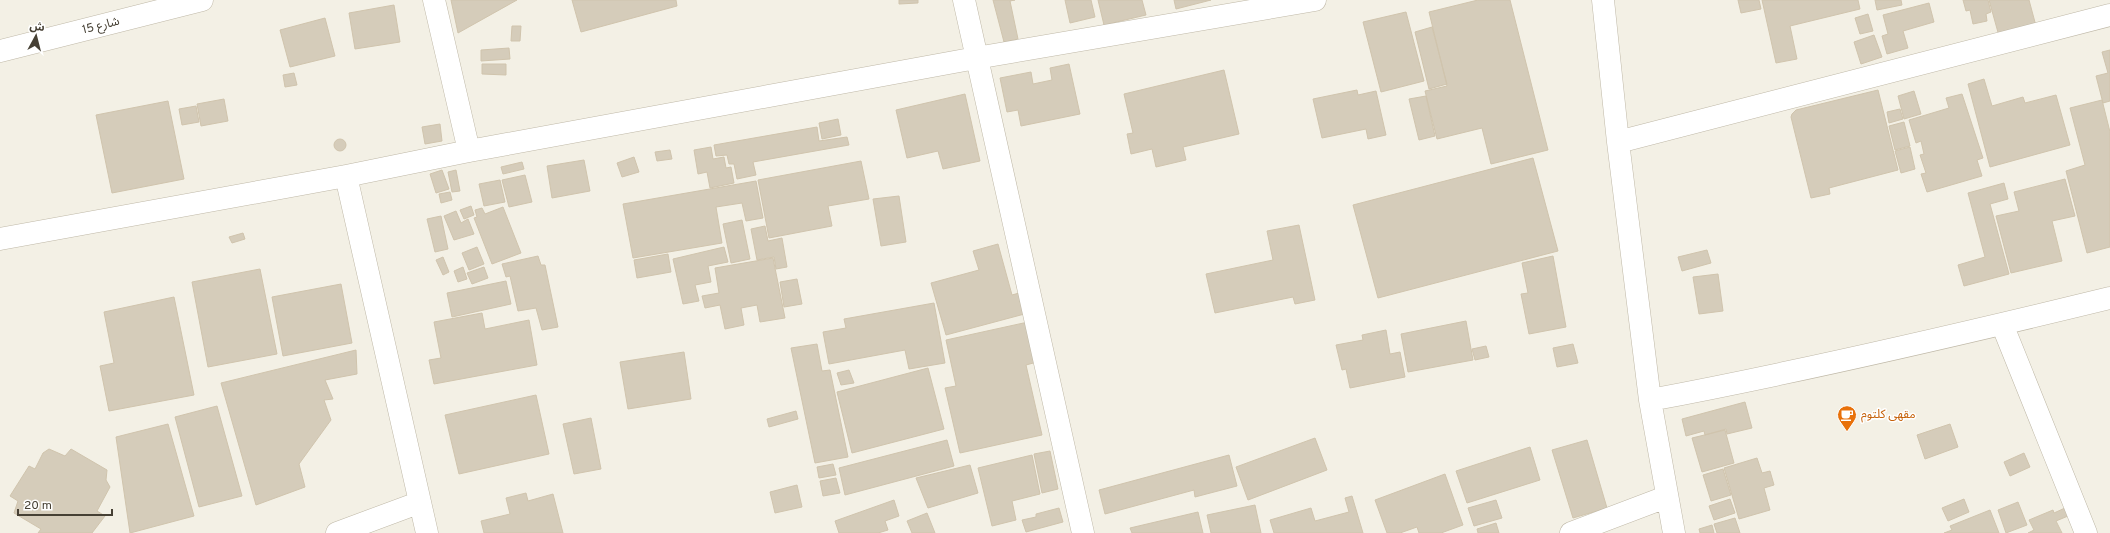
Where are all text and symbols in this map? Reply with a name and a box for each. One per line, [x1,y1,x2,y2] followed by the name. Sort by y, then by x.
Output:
[81,14,121,38] street label: شارع 15
[16,16,56,56] north arrow
[29,19,45,35] text: ش
[1836,404,1858,432] cafe icon: مقهى كلتوم
[1861,407,1915,423] place label: مقهى كلتوم
[18,491,112,517] scale bar
[24,498,52,514] text: 20 m

